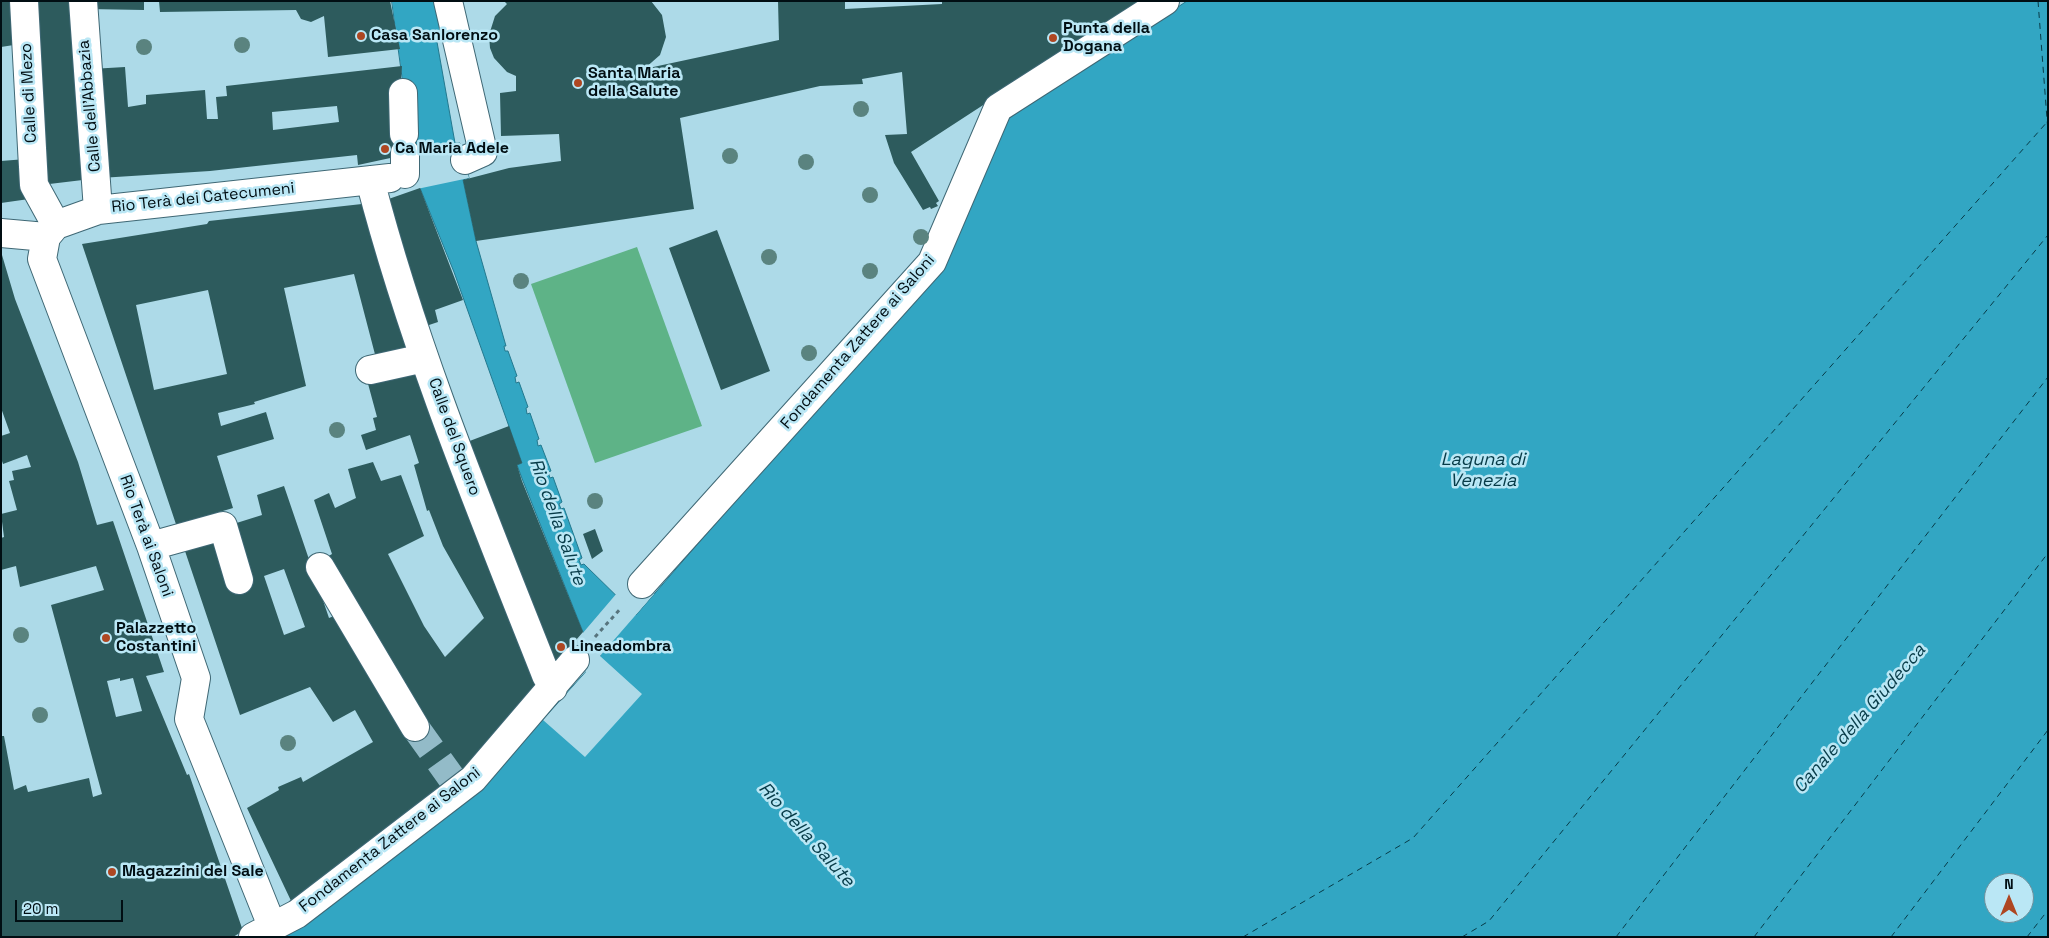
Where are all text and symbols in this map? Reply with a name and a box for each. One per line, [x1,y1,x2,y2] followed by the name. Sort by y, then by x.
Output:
[1063,19,1150,57] place label: Punta della Dogana
[371,26,498,46] place label: Casa Sanlorenzo
[355,30,367,42] marker: Casa Sanlorenzo
[1047,32,1059,44] marker: Punta della Dogana
[75,39,105,173] street label: Calle dell'Abbazia
[17,42,41,144] street label: Calle di Mezo
[588,64,680,102] place label: Santa Maria della Salute
[572,77,584,89] marker: Santa Maria della Salute
[395,139,509,159] place label: Ca Maria Adele
[379,143,391,155] marker: Ca Maria Adele
[111,179,295,217] street label: Rio Terà dei Catecumeni
[777,251,939,433] street label: Fondamenta Zattere ai Saloni
[424,376,484,498] street label: Calle del Squero
[1441,449,1525,492] water label: Laguna di Venezia
[524,456,590,588] water label: Rio della Salute
[115,473,177,599] street label: Rio Terà ai Saloni
[116,619,196,657] place label: Palazzetto Costantini
[100,632,112,644] marker: Palazzetto Costantini
[571,637,671,657] place label: Lineadombra
[1789,640,1931,798] water label: Canale della Giudecca
[555,641,567,653] marker: Lineadombra
[296,763,484,917] street label: Fondamenta Zattere ai Saloni
[753,778,859,892] water label: Rio della Salute
[122,862,264,882] place label: Magazzini del Sale
[106,866,118,878] marker: Magazzini del Sale
[1984,873,2034,923] north arrow
[2004,875,2014,893] text: N
[18,890,125,922] scale bar
[23,899,58,918] text: 20 m

